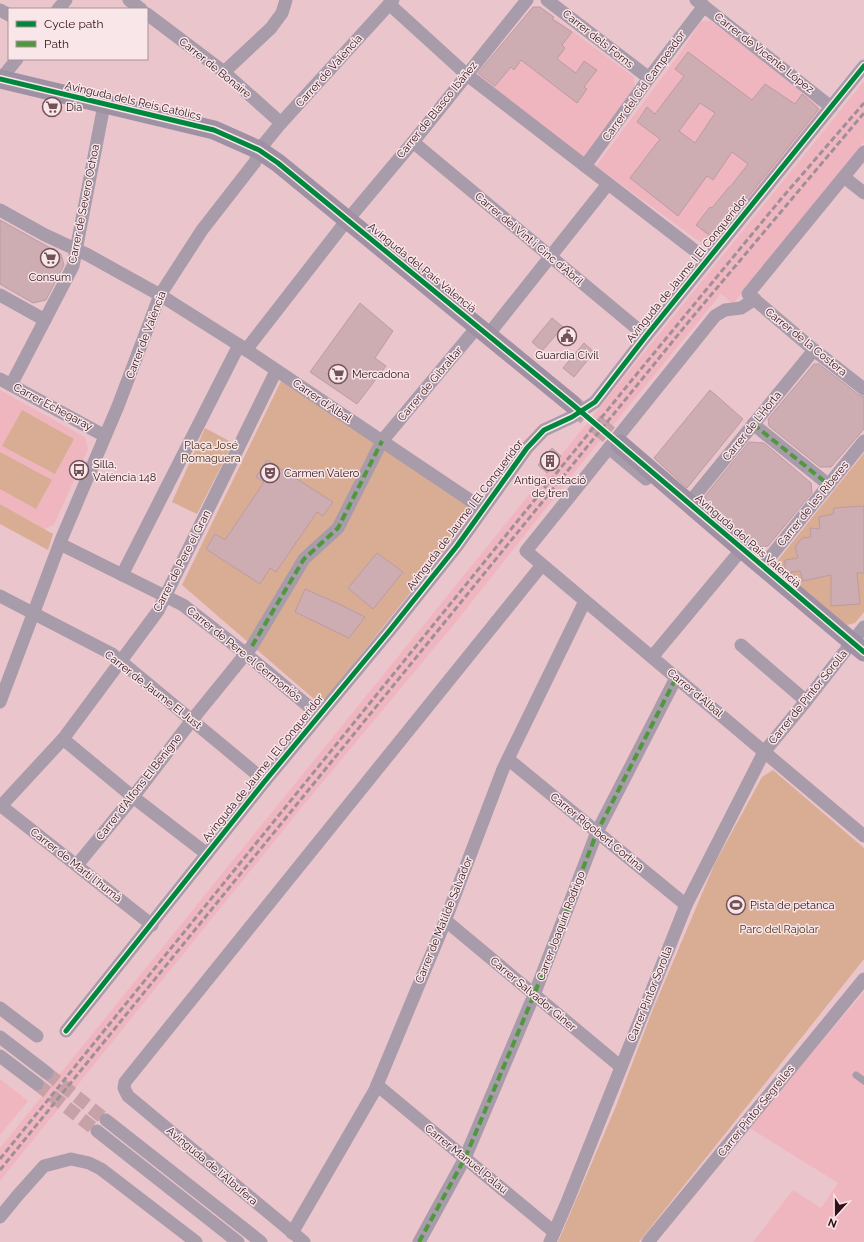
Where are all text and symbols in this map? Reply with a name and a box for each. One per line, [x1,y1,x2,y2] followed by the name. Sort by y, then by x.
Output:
[560,7,636,71] street label: Carrer dels Forns
[8,8,148,60] legend
[712,10,817,96] street label: Carrer de Vicente López
[44,17,103,31] text: Cycle path
[600,28,688,143] street label: Carrer del Cid Campeador
[293,32,365,110] street label: Carrer de València
[176,35,254,101] street label: Carrer de Bonaire
[44,37,69,51] text: Path
[394,59,480,161] street label: Carrer de Blasco Ibáñez
[64,79,202,123] street label: Avinguda dels Reis Catòlics
[41,96,63,118] supermarket icon: Dia
[66,101,82,114] place label: Dia
[66,143,102,265] street label: Carrer de Severo Ochoa
[472,190,586,288] street label: Carrer del Vint i Cinc d'Abril
[624,193,750,345] street label: Avinguda de Jaume I El Conqueridor
[365,220,479,316] street label: Avinguda del País Valencià
[39,247,61,269] supermarket icon: Consum
[29,271,71,284] place label: Consum
[123,289,169,381] street label: Carrer de València
[763,305,849,379] street label: Carrer de la Costera
[556,325,578,347] public building icon: Guardia Civil
[395,344,465,424] street label: Carrer de Gibraltar
[535,349,599,362] place label: Guardia Civil
[327,363,349,385] supermarket icon: Mercadona
[352,368,410,381] place label: Mercadona
[290,376,354,426] street label: Carrer d'Albal
[11,381,95,433] street label: Carrer Echegaray
[720,389,784,463] street label: Carrer de L'Horta
[404,437,526,593] street label: Avinguda de Jaume I El Conqueridor
[181,439,241,465] park label: Plaça José Romaguera
[539,450,561,472] building icon: Antiga estació de tren
[93,458,156,484] place label: Silla, València 148
[68,459,90,481] bus stop icon: Silla, València 148
[775,459,851,549] street label: Carrer de les Riberes
[259,462,281,484] theatre icon: Carmen Valero
[284,467,360,480] place label: Carmen Valero
[514,474,586,500] place label: Antiga estació de tren
[693,492,803,590] street label: Avinguda del País Valencià
[151,508,213,614] street label: Carrer de Pere el Gran
[184,604,304,704] street label: Carrer de Pere el Cermoniós
[766,647,850,747] street label: Carrer de Pintor Sorolla
[102,648,204,732] street label: Carrer de Jaume El Just
[665,666,725,720] street label: Carrer d'Albal
[200,692,326,844] street label: Avinguda de Jaume I El Conqueridor
[93,731,185,843] street label: Carrer d'Alfons El Benigne
[548,790,647,874] street label: Carrer Rigobert Cortina
[28,825,124,905] street label: Carrer de Martí l'humà
[413,855,475,985] street label: Carrer de Matilde Salvador
[534,869,588,983] street label: Carrer Joaquín Rodrigo
[725,894,747,916] sports icon: Pista de petanca
[750,899,834,912] place label: Pista de petanca
[739,923,819,936] park label: Parc del Rajolar
[625,944,675,1044] street label: Carrer Pintor Sorolla
[487,954,579,1034] street label: Carrer Salvador Giner
[715,1063,797,1159] street label: Carrer Pintor Segrelles
[422,1122,510,1196] street label: Carrer Manuel Palau
[164,1124,260,1208] street label: Avinguda de l'Albufera
[816,1194,856,1234] north arrow
[826,1215,839,1230] text: N

